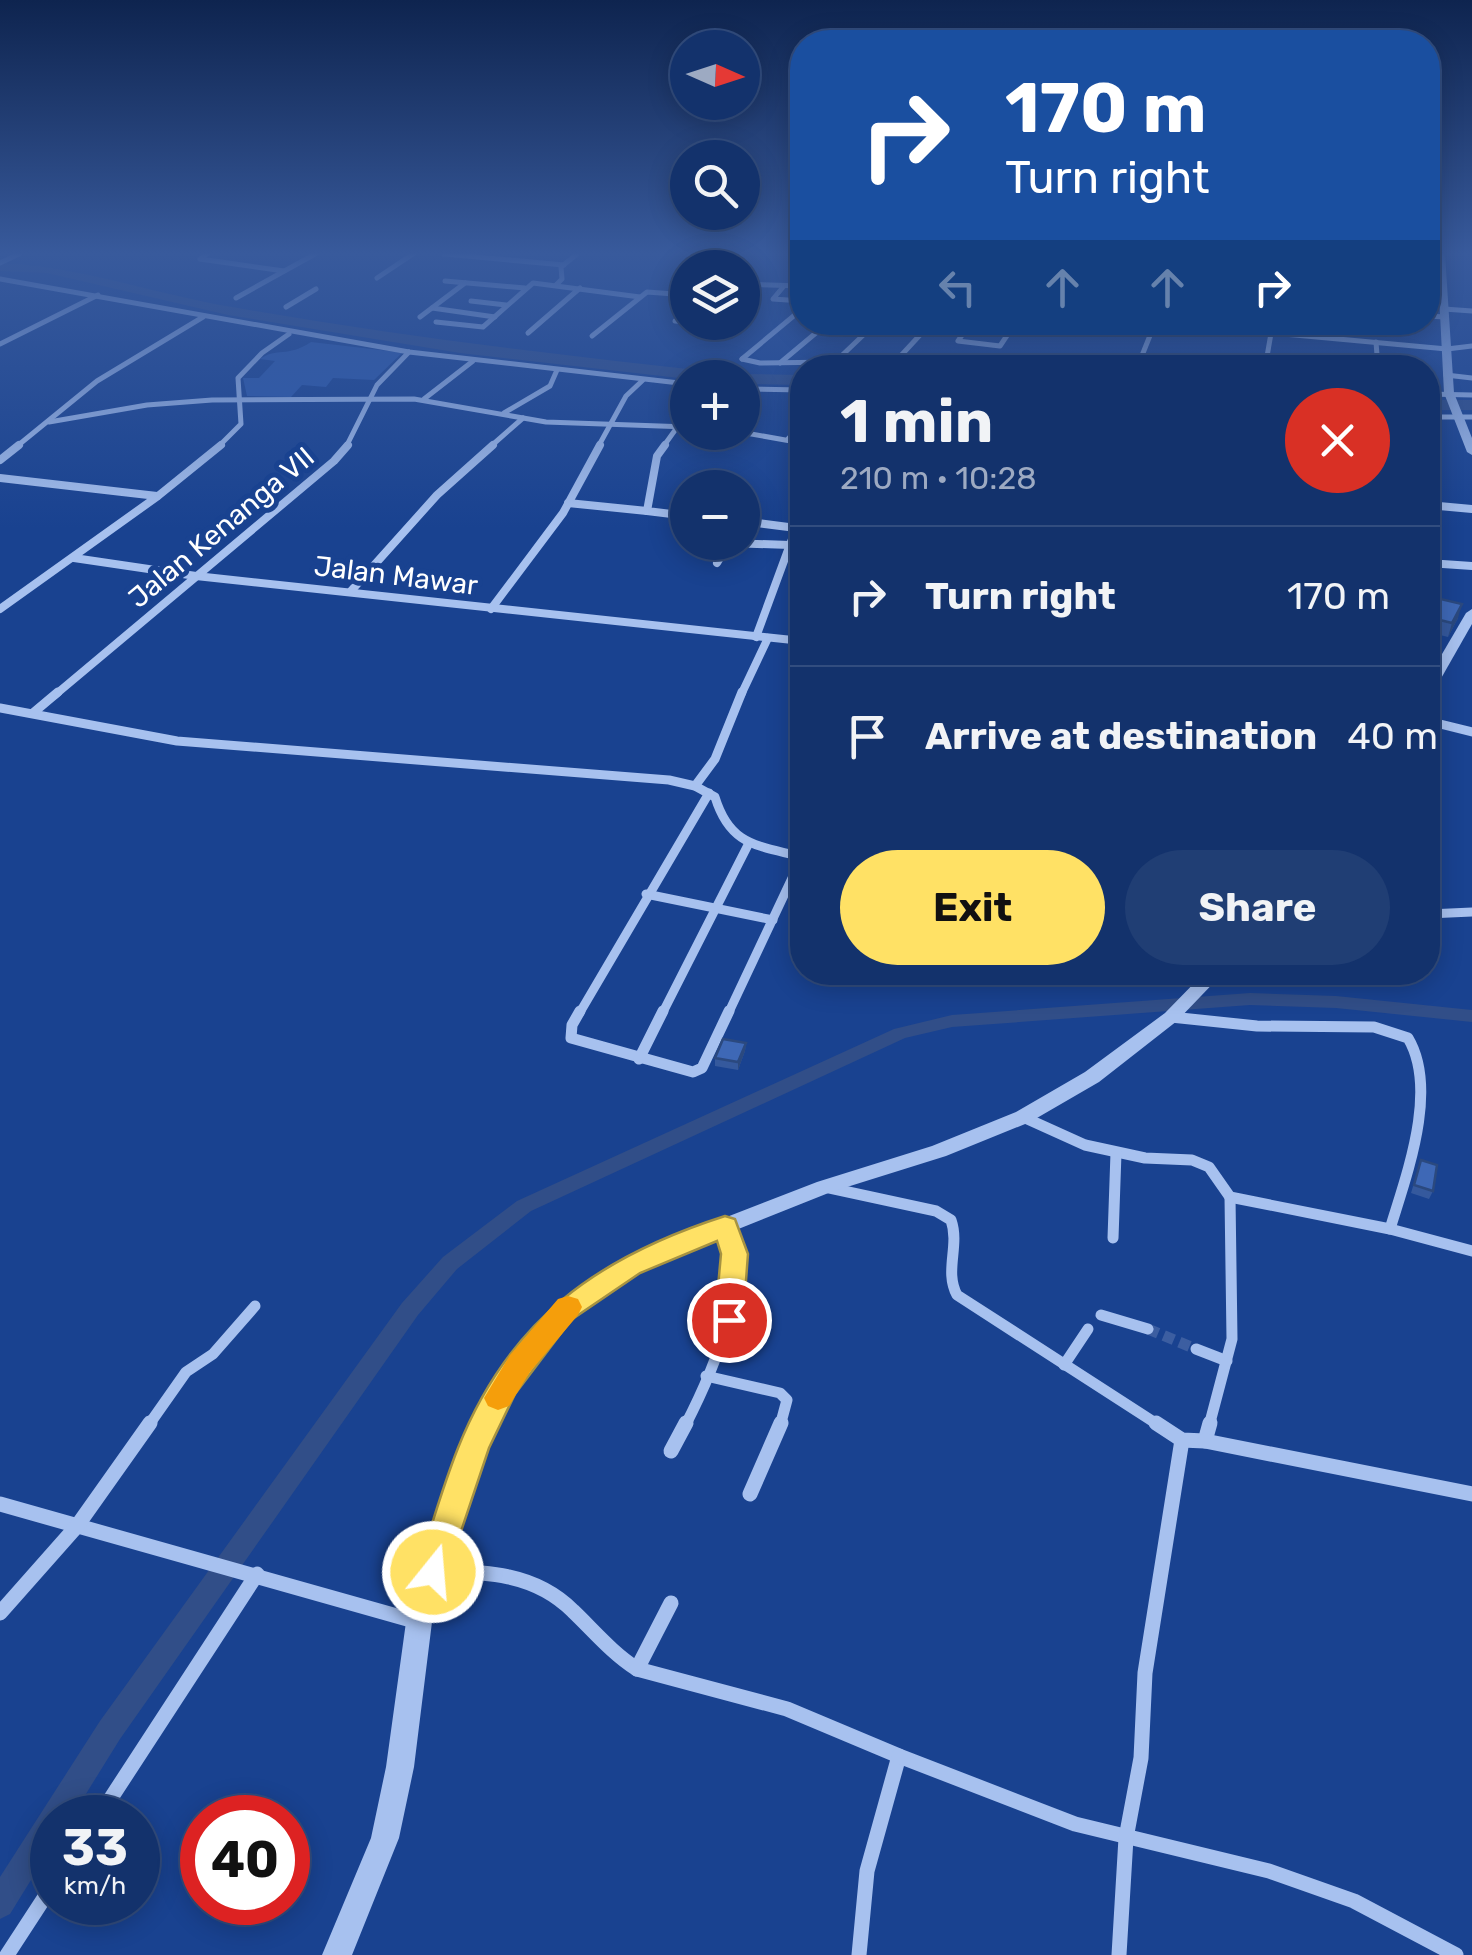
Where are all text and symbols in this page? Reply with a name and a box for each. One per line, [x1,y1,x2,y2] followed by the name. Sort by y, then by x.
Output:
[670,30,760,120] north arrow
[670,30,760,560] map controls
[1005,67,1207,150] text: 170 m
[840,70,970,200] icon: right
[670,140,760,230] button: search
[1005,151,1209,204] text: Turn right
[670,250,760,340] button: layers
[930,260,985,315] icon: left
[1035,260,1090,315] icon: ahead
[1140,260,1195,315] icon: ahead
[1245,260,1300,315] icon: right
[670,360,760,450] button: +
[840,386,993,457] text: 1 min
[1285,388,1390,493] button: close
[122,440,321,615] street label: Jalan Kenanga VII
[840,459,1037,497] text: 210 m · 10:28
[670,470,760,560] button: −
[312,549,480,602] street label: Jalan Mawar
[840,569,895,624] icon: right
[925,573,1116,619] text: Turn right
[1287,573,1390,619] text: 170 m
[840,709,895,764] icon: arrive
[925,713,1317,759] text: Arrive at destination
[1347,713,1438,759] text: 40 m
[840,850,1105,965] button: Exit
[1125,850,1390,965] button: Share
[687,1278,772,1363] pin
[702,1293,757,1348] icon: arrive
[381,1520,485,1624] position arrow
[180,1795,310,1925] speed limit sign: 40
[62,1818,128,1878] text: 33
[64,1871,126,1900] text: km/h

